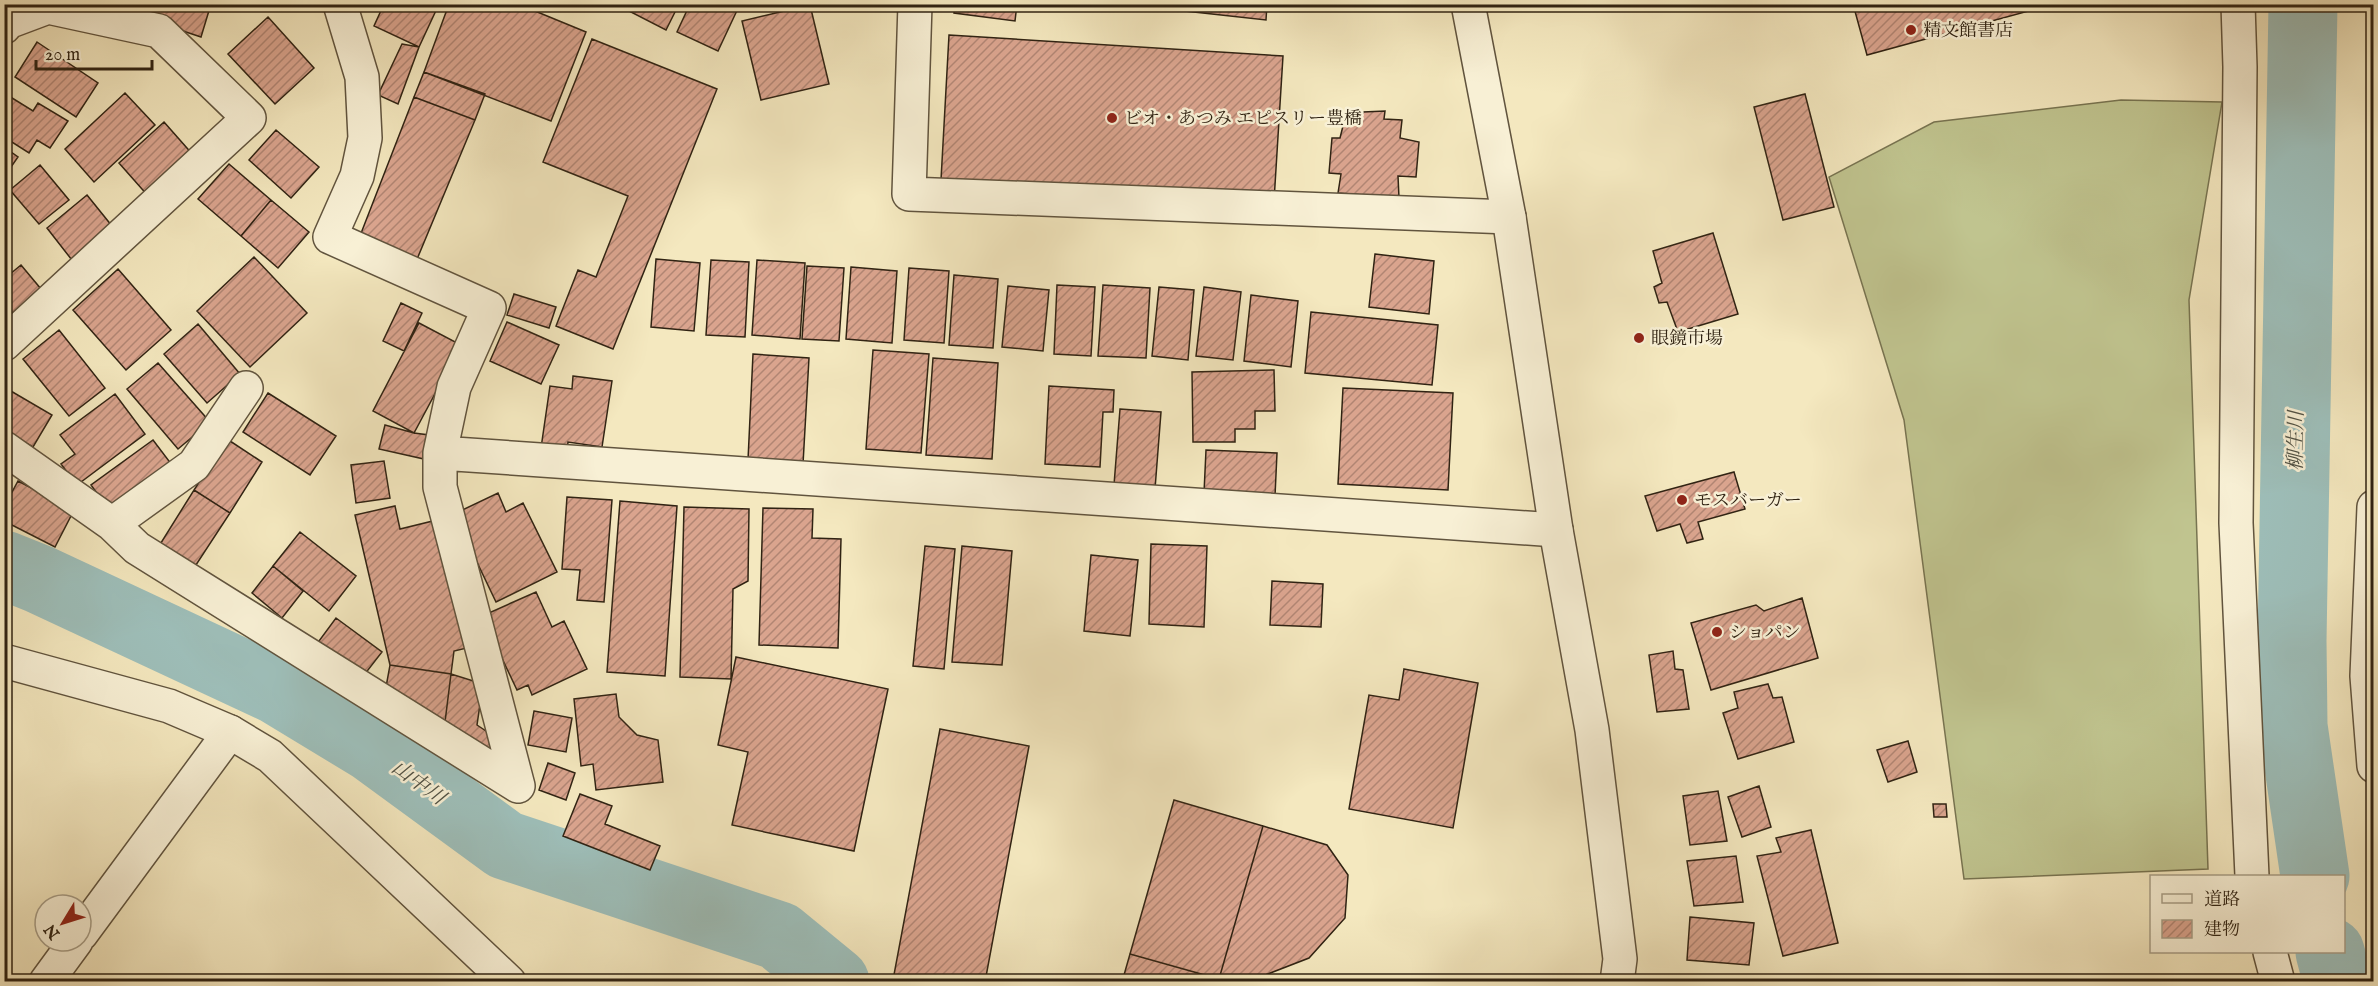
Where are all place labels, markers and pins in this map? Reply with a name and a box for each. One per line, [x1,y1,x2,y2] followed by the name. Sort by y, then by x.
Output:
[1923,20,2013,43] place label: 精文館書店
[1904,23,1918,37] marker: 精文館書店
[1124,108,1362,131] place label: ビオ・あつみ エピスリー豊橋
[1105,111,1119,125] marker: ビオ・あつみ エピスリー豊橋
[1651,328,1723,351] place label: 眼鏡市場
[1632,331,1646,345] marker: 眼鏡市場
[1694,490,1802,513] place label: モスバーガー
[1675,493,1689,507] marker: モスバーガー
[1729,622,1801,645] place label: ショパン
[1710,625,1724,639] marker: ショパン

